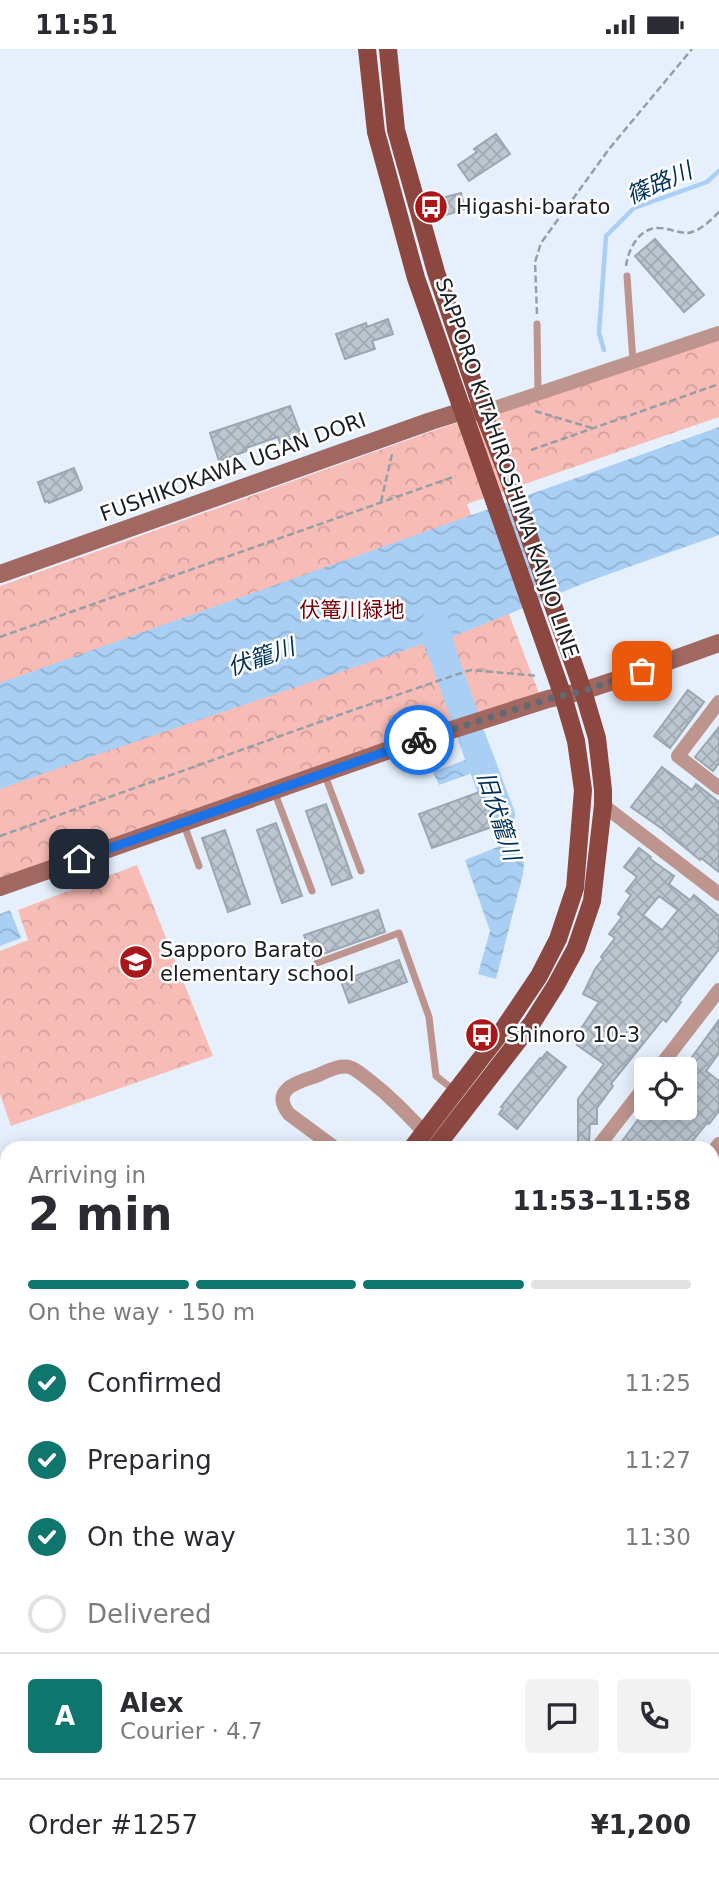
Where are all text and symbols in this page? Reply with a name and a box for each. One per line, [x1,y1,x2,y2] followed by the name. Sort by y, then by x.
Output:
[35,10,118,40] text: 11:51
[622,156,699,209] water label: 篠路川
[412,188,450,226] bus stop icon: Higashi-barato
[456,195,610,219] place label: Higashi-barato
[430,275,584,661] street label: SAPPORO KITAHIROSHIMA KANJO LINE
[97,408,369,526] street label: FUSHIKOKAWA UGAN DORI
[300,598,405,622] park label: 伏篭川緑地
[224,632,301,681] water label: 伏籠川
[612,641,672,701] pin
[623,652,661,690] icon: bag
[384,705,454,775] courier
[400,721,438,759] icon: bike
[472,768,527,867] water label: 旧伏籠川
[49,829,109,889] pin
[60,840,98,878] icon: home
[160,938,355,986] place label: Sapporo Barato elementary school
[117,943,155,981] school or university icon: Sapporo Barato elementary school
[463,1016,501,1054] bus stop icon: Shinoro 10-3
[506,1023,640,1047] place label: Shinoro 10-3
[634,1057,697,1120] map controls
[634,1057,697,1120] button: locate
[28,1162,146,1188] text: Arriving in
[512,1186,691,1216] text: 11:53–11:58
[28,1187,172,1241] text: 2 min
[28,1299,255,1325] text: On the way · 150 m
[28,1364,66,1402] icon: check
[87,1368,222,1398] text: Confirmed
[625,1370,691,1396] text: 11:25
[28,1441,66,1479] icon: check
[87,1445,212,1475] text: Preparing
[625,1447,691,1473] text: 11:27
[28,1518,66,1556] icon: check
[87,1522,236,1552] text: On the way
[625,1524,691,1550] text: 11:30
[87,1599,211,1629] text: Delivered
[525,1679,599,1753] button: chat
[617,1679,691,1753] button: phone
[120,1688,183,1718] text: Alex
[55,1701,75,1731] text: A
[120,1718,263,1744] text: Courier · 4.7
[28,1810,198,1840] text: Order #1257
[591,1810,691,1840] text: ¥1,200

